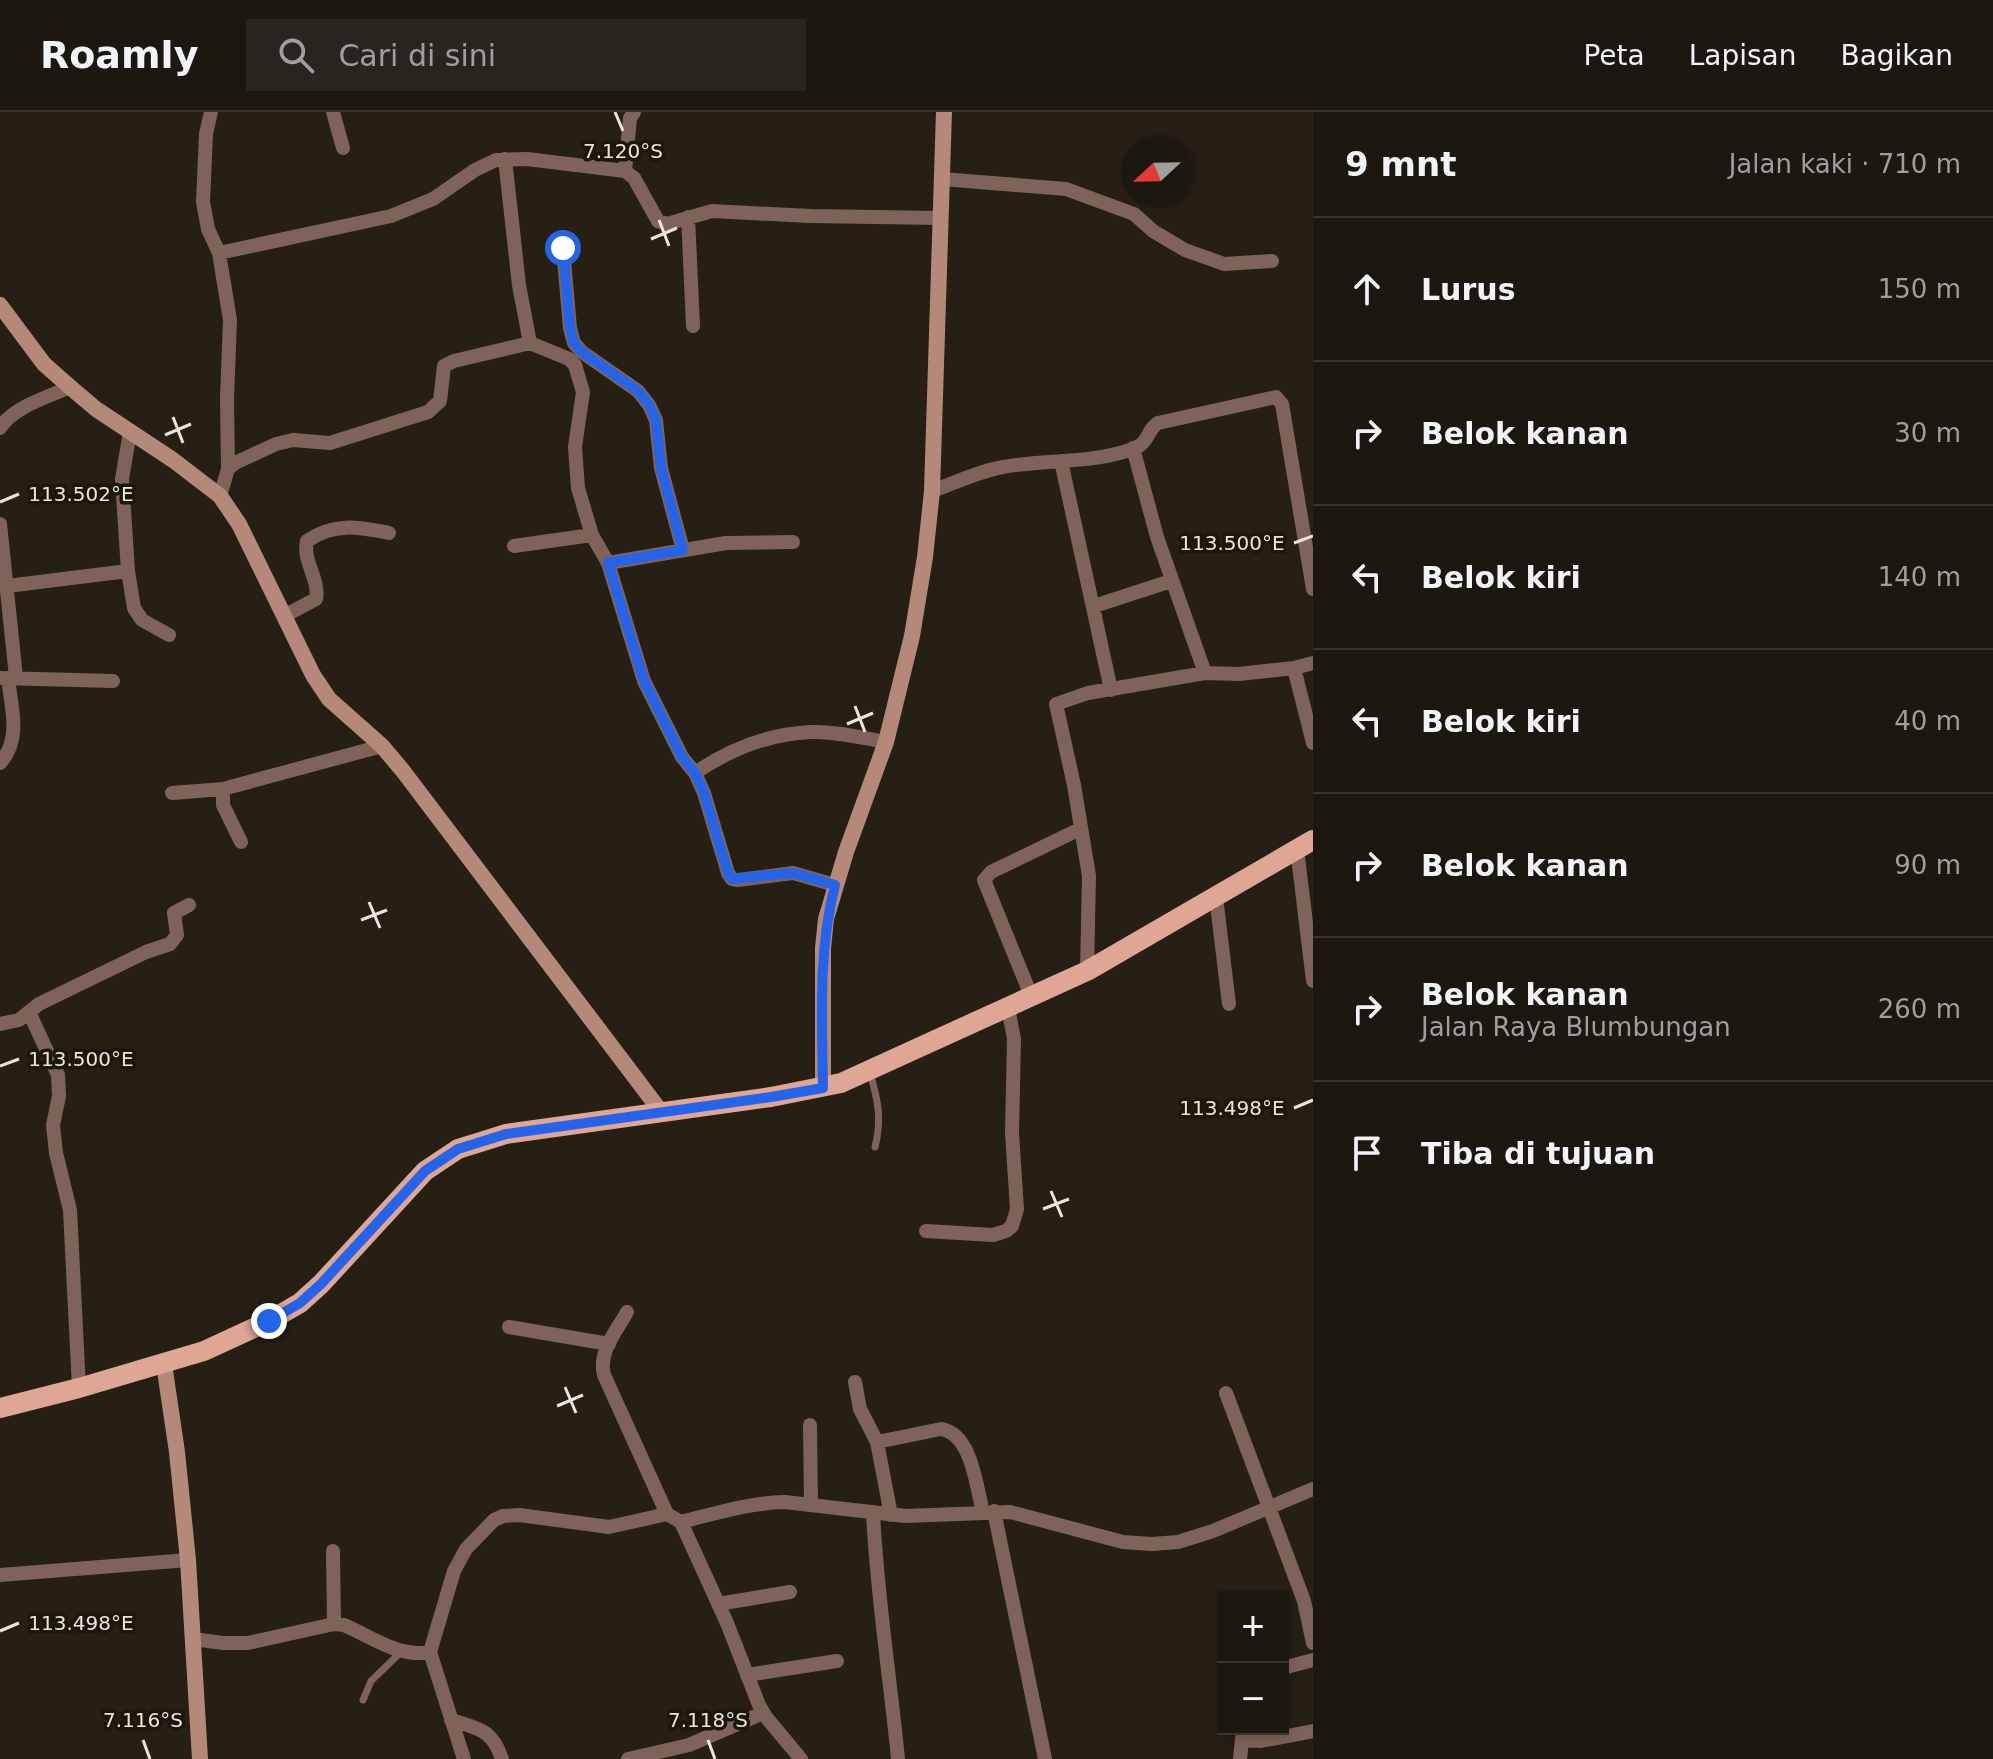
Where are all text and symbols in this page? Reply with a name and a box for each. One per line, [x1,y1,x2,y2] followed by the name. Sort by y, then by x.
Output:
[246,19,806,91] search box
[40,33,198,77] text: Roamly
[274,33,318,77] icon: search
[338,38,496,73] text: Cari di sini
[1583,39,1645,72] text: Peta
[1689,39,1796,72] text: Lapisan
[1840,39,1953,72] text: Bagikan
[1121,136,1193,208] north arrow
[583,139,663,163] text: 7.120°S
[1345,144,1456,184] text: 9 mnt
[1729,149,1961,179] text: Jalan kaki · 710 m
[545,230,581,266] route start
[1345,267,1389,311] icon: ahead
[1421,272,1515,307] text: Lurus
[1878,274,1961,304] text: 150 m
[1345,411,1389,455] icon: right
[1421,416,1629,451] text: Belok kanan
[1894,418,1961,448] text: 30 m
[28,482,134,506] text: 113.502°E
[1179,531,1285,555] text: 113.500°E
[1345,555,1389,599] icon: left
[1421,560,1581,595] text: Belok kiri
[1878,562,1961,592] text: 140 m
[1345,699,1389,743] icon: left
[1421,704,1581,739] text: Belok kiri
[1894,706,1961,736] text: 40 m
[1345,843,1389,887] icon: right
[1421,848,1629,883] text: Belok kanan
[1894,850,1961,880] text: 90 m
[1421,977,1629,1012] text: Belok kanan
[1345,987,1389,1031] icon: right
[1878,994,1961,1024] text: 260 m
[1421,1012,1731,1042] text: Jalan Raya Blumbungan
[28,1047,134,1071] text: 113.500°E
[1179,1096,1285,1120] text: 113.498°E
[1345,1131,1389,1175] icon: arrive
[1421,1136,1655,1171] text: Tiba di tujuan
[251,1303,287,1339] route end
[1217,1591,1289,1735] map controls
[1217,1591,1289,1663] button: +
[28,1611,134,1635] text: 113.498°E
[1217,1663,1289,1735] button: −
[103,1708,183,1732] text: 7.116°S
[668,1708,748,1732] text: 7.118°S

